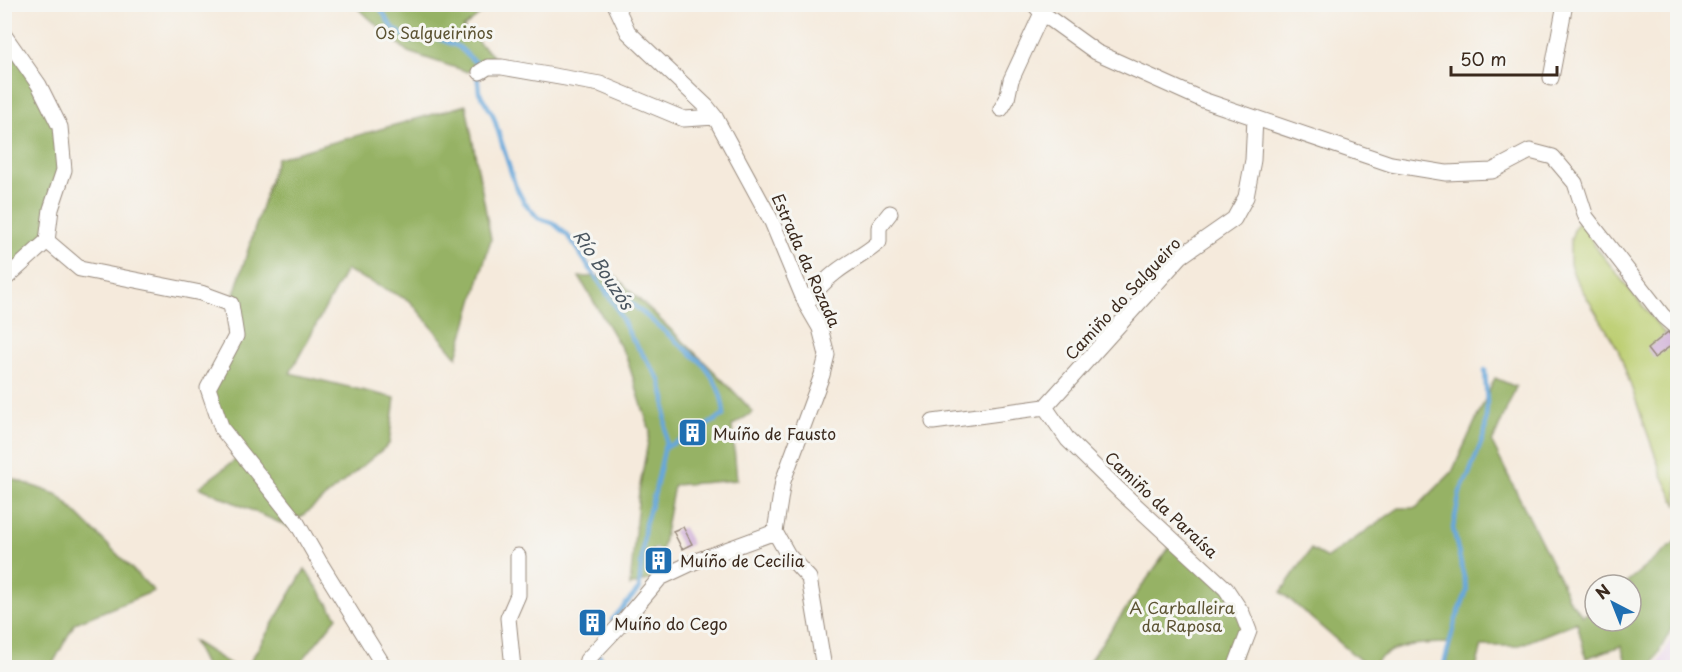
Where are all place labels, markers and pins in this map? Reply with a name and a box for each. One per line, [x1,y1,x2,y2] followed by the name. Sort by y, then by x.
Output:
[676,417,708,449] building icon: Muíño de Fausto
[713,421,836,445] place label: Muíño de Fausto
[643,544,675,576] building icon: Muíño de Cecilia
[680,548,805,572] place label: Muíño de Cecilia
[577,607,609,639] building icon: Muíño do Cego
[614,611,728,635] place label: Muíño do Cego

